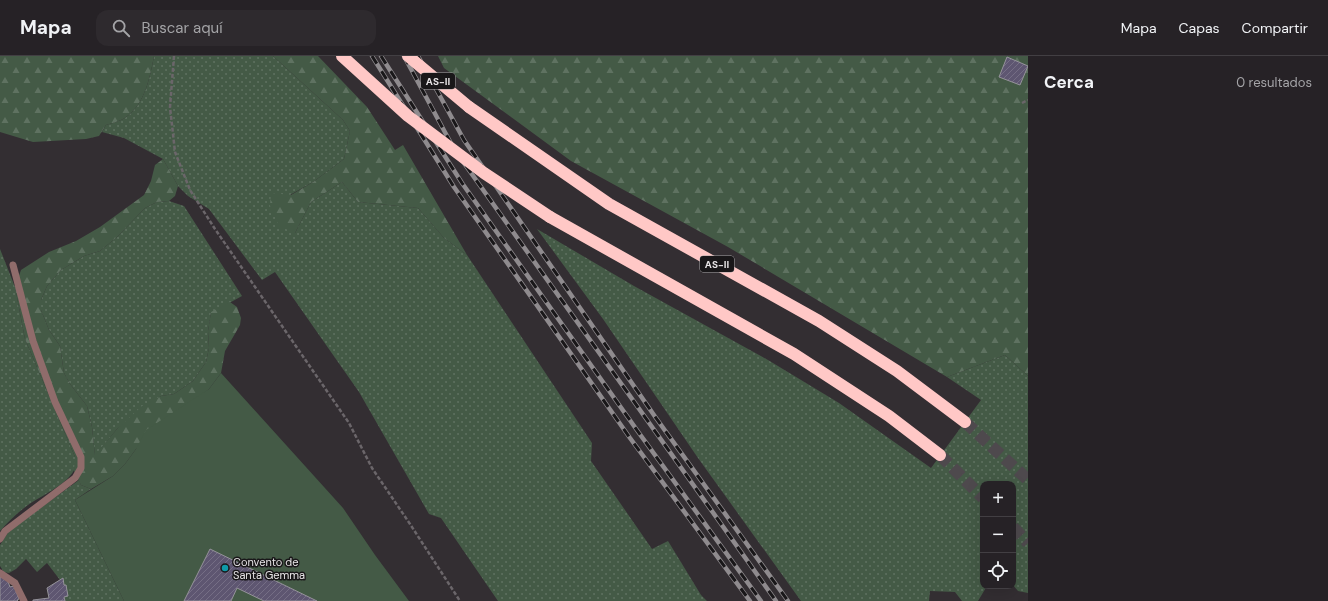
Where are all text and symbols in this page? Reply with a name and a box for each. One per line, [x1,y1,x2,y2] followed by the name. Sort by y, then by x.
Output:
[96,10,376,46] search box
[20,15,72,40] text: Mapa
[110,17,132,39] icon: search
[142,18,223,38] text: Buscar aquí
[1121,19,1157,37] text: Mapa
[1179,19,1220,37] text: Capas
[1242,19,1308,37] text: Compartir
[1044,71,1094,93] text: Cerca
[421,73,455,89] road number: AS-II
[1236,74,1312,91] text: 0 resultados
[700,256,734,272] road number: AS-II
[980,481,1016,589] map controls
[980,481,1016,517] button: +
[980,517,1016,553] button: −
[980,553,1016,589] button: locate
[233,555,305,582] place label: Convento de Santa Gemma
[220,563,230,573] marker: Convento de Santa Gemma

